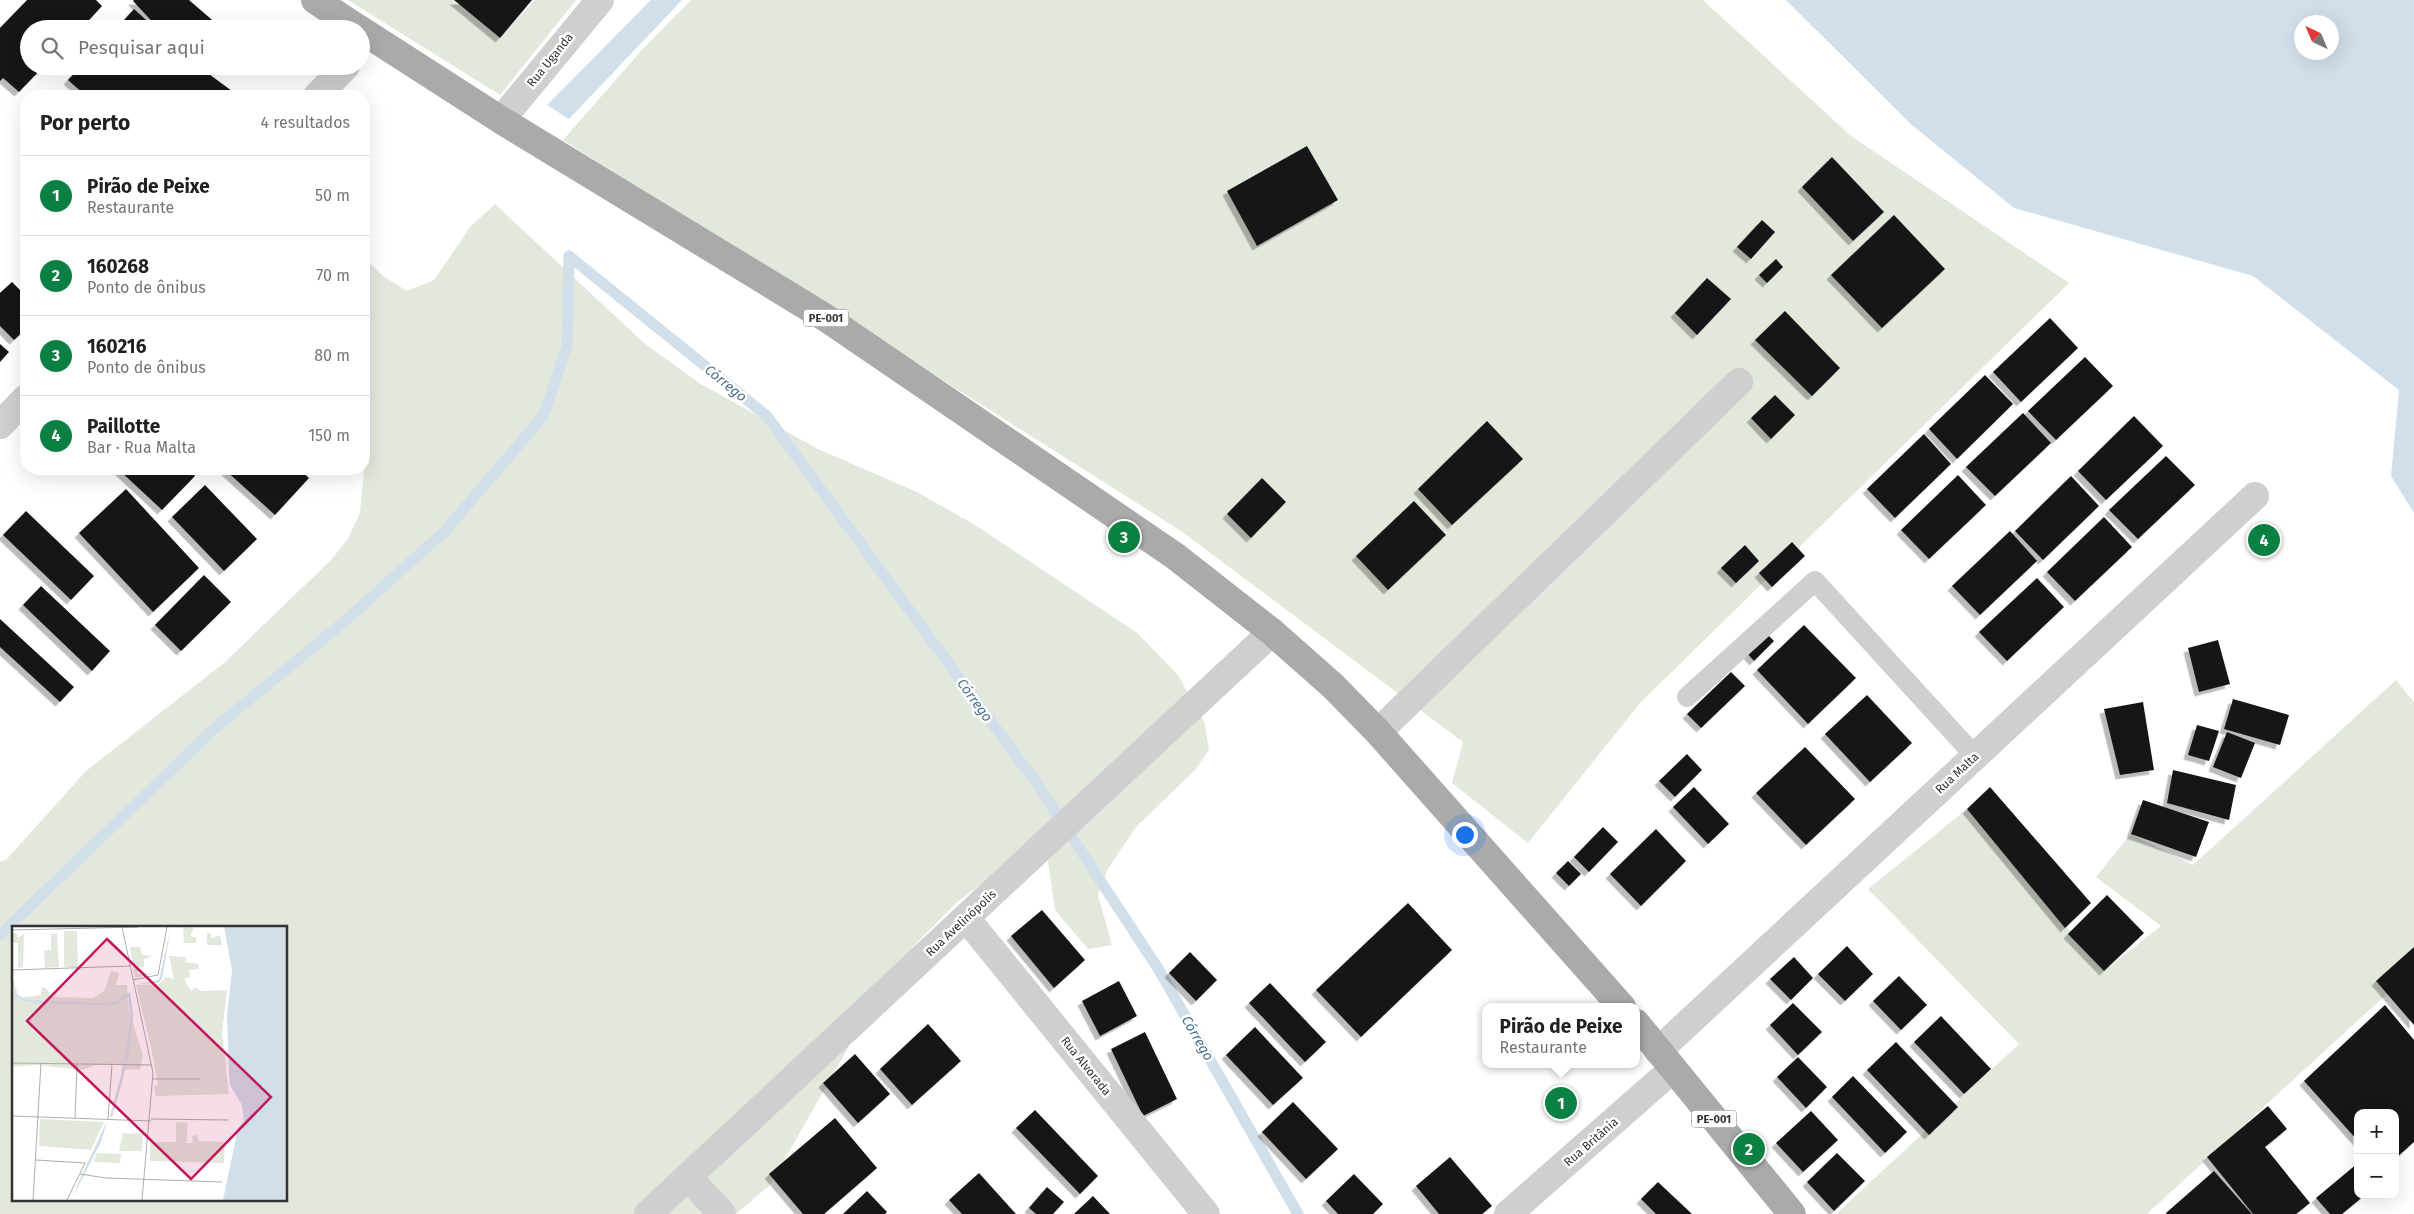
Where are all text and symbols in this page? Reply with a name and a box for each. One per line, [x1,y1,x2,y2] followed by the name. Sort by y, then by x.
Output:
[2294,15,2339,60] north arrow
[20,20,370,75] search box
[524,30,576,90] street label: Rua Uganda
[38,34,66,62] icon: search
[78,36,205,59] text: Pesquisar aqui
[40,110,130,136] text: Por perto
[261,113,350,132] text: 4 resultados
[87,175,210,198] text: Pirão de Peixe
[52,186,60,205] text: 1
[315,186,350,205] text: 50 m
[87,198,174,217] text: Restaurante
[87,255,149,278] text: 160268
[52,266,60,285] text: 2
[316,266,350,285] text: 70 m
[87,278,206,297] text: Ponto de ônibus
[804,310,848,326] road number: PE-001
[87,335,146,358] text: 160216
[52,346,60,365] text: 3
[314,346,350,365] text: 80 m
[87,358,206,377] text: Ponto de ônibus
[701,361,750,405] water label: Córrego
[87,415,160,438] text: Paillotte
[51,426,61,445] text: 4
[308,426,350,445] text: 150 m
[87,438,196,457] text: Bar · Rua Malta
[1108,518,1140,556] pin: 3
[2248,521,2280,559] pin: 4
[953,675,996,725] water label: Córrego
[1932,749,1982,797] street label: Rua Malta
[1452,822,1478,848] your location
[923,887,999,959] street label: Rua Avelinópolis
[12,926,288,1202] inset map
[1482,1003,1640,1068] popup
[1178,1013,1217,1064] water label: Córrego
[1500,1015,1622,1038] text: Pirão de Peixe
[1058,1034,1114,1098] street label: Rua Alvorada
[1500,1038,1587,1057] text: Restaurante
[1545,1084,1577,1122] pin: 1
[2354,1109,2399,1199] map controls
[2354,1109,2399,1154] button: +
[1692,1110,1736,1128] road number: PE-001
[1561,1115,1621,1169] street label: Rua Britânia
[1733,1130,1765,1168] pin: 2
[2354,1154,2399,1199] button: −

